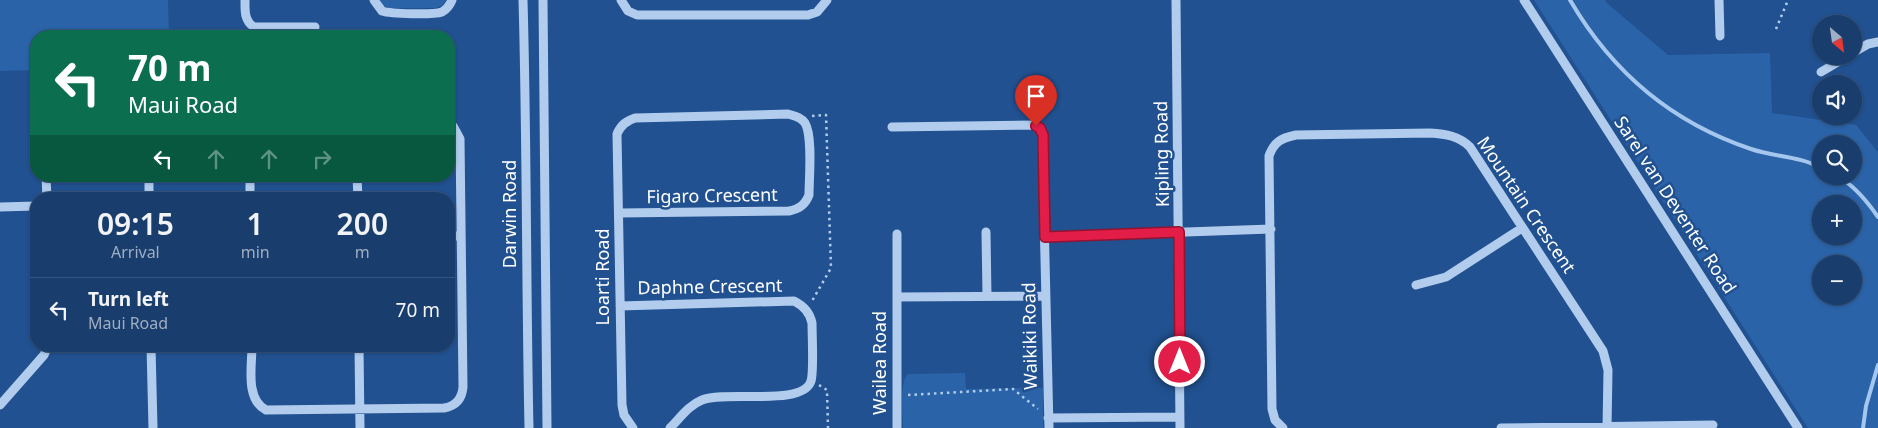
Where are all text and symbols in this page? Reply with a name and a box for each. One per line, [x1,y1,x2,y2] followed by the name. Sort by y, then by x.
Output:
[1812,15,1862,65] north arrow
[1812,15,1862,305] map controls
[128,44,211,91] text: 70 m
[45,50,110,115] icon: left
[1015,75,1057,126] pin
[1812,75,1862,125] button: sound
[1022,82,1050,110] icon: arrive
[128,89,238,119] text: Maui Road
[1148,101,1174,207] street label: Kipling Road
[1609,111,1742,298] street label: Sarel van Deventer Road
[1472,131,1582,278] street label: Mountain Crescent
[1812,135,1862,185] button: search
[149,145,177,173] icon: left
[202,145,230,173] icon: ahead
[255,145,283,173] icon: ahead
[308,145,336,173] icon: right
[497,160,521,268] street label: Darwin Road
[646,182,778,208] street label: Figaro Crescent
[1812,195,1862,245] button: +
[97,203,174,244] text: 09:15
[247,203,264,244] text: 1
[337,203,388,244] text: 200
[590,229,614,325] street label: Loarti Road
[111,241,160,263] text: Arrival
[241,241,270,263] text: min
[355,241,370,263] text: m
[1812,255,1862,305] button: −
[637,273,783,299] street label: Daphne Crescent
[1016,282,1042,390] street label: Waikiki Road
[88,286,169,312] text: Turn left
[45,296,73,324] icon: left
[396,297,440,323] text: 70 m
[867,311,891,415] street label: Wailea Road
[88,312,168,334] text: Maui Road
[1153,335,1205,387] position arrow

